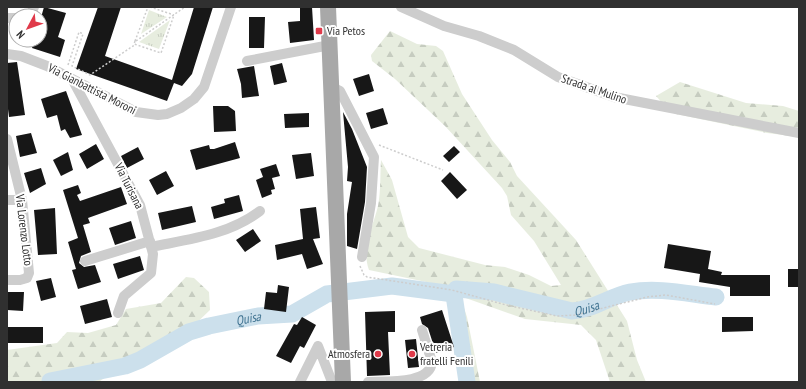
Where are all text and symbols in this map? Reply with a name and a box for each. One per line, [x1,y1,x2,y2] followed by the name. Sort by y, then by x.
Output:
[8,8,48,48] north arrow
[326,23,365,38] place label: Via Petos
[314,26,324,36] marker: Via Petos
[13,28,28,41] text: N
[45,59,139,117] street label: Via Gianbattista Moroni
[560,70,629,107] street label: Strada al Mulino
[111,159,147,211] street label: Via Turisana
[13,192,36,267] street label: Via Lorenzo Lotto
[573,296,602,320] water label: Quisa
[234,308,262,329] water label: Quisa
[419,339,473,368] place label: Vetreria fratelli Fenili
[328,346,370,361] place label: Atmosfera
[373,349,383,359] marker: Atmosfera
[407,349,417,359] marker: Vetreria fratelli Fenili

